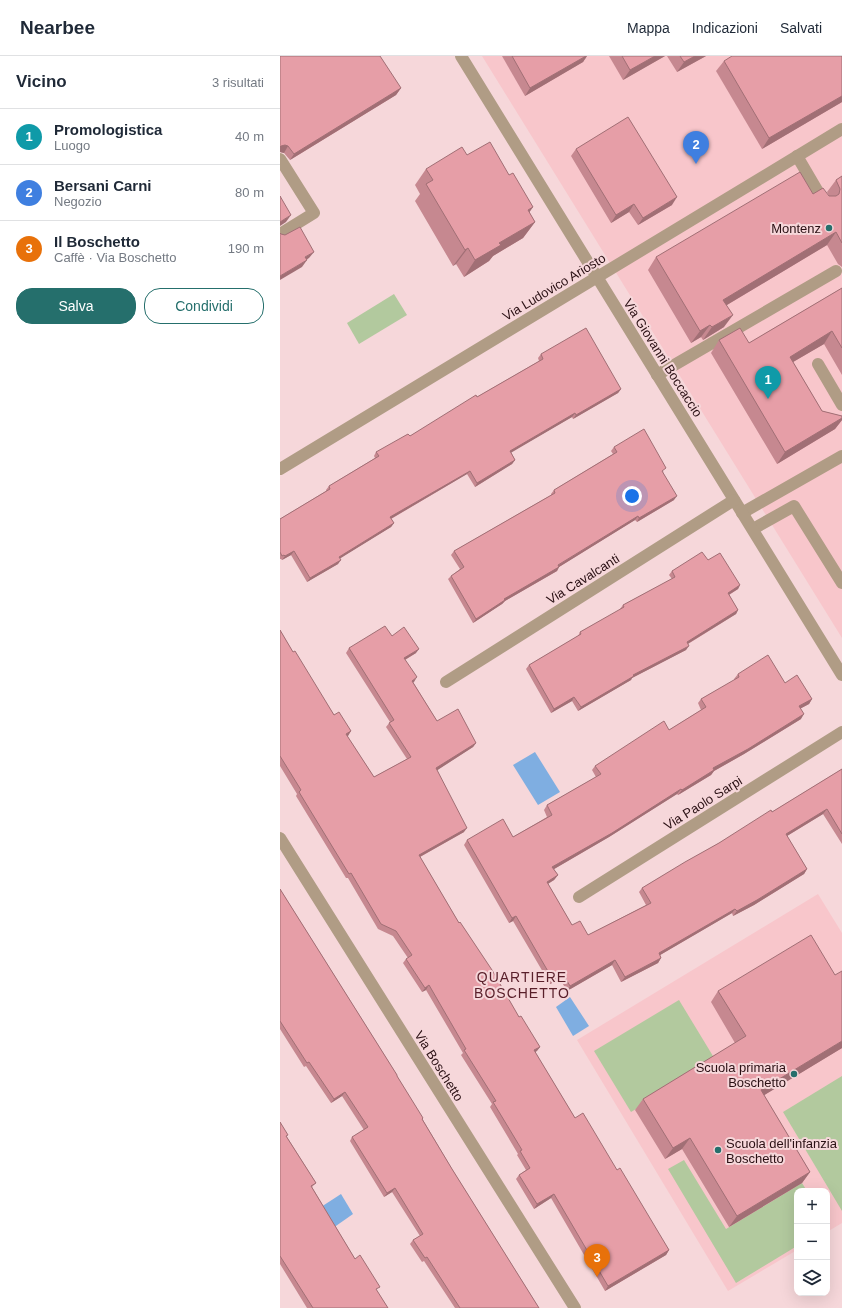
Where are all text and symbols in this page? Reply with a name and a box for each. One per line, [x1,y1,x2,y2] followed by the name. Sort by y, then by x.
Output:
[20,17,95,38] text: Nearbee
[627,20,670,36] text: Mappa
[692,20,758,36] text: Indicazioni
[780,20,822,36] text: Salvati
[16,72,67,91] text: Vicino
[212,75,264,90] text: 3 risultati
[54,121,162,138] text: Promologistica
[25,129,33,144] text: 1
[235,129,264,144] text: 40 m
[683,131,709,164] pin: 2
[54,138,90,153] text: Luogo
[54,177,152,194] text: Bersani Carni
[25,185,33,200] text: 2
[235,185,264,200] text: 80 m
[54,194,102,209] text: Negozio
[771,221,821,236] place label: Montenz
[824,223,834,233] marker: Montenz
[54,233,140,250] text: Il Boschetto
[25,241,33,256] text: 3
[228,241,264,256] text: 190 m
[54,250,176,265] text: Caffè · Via Boschetto
[500,250,608,324] street label: Via Ludovico Ariosto
[16,288,136,324] button: Salva
[144,288,264,324] button: Condividi
[621,296,705,420] street label: Via Giovanni Boccaccio
[755,366,781,399] pin: 1
[622,486,642,506] your location
[544,551,622,607] street label: Via Cavalcanti
[661,773,745,833] street label: Via Paolo Sarpi
[474,969,570,1001] district label: QUARTIERE BOSCHETTO
[411,1028,467,1104] street label: Via Boschetto
[696,1060,787,1090] place label: Scuola primaria Boschetto
[789,1069,799,1079] marker: Scuola primaria Boschetto
[726,1136,838,1166] place label: Scuola dell'infanzia Boschetto
[713,1145,723,1155] marker: Scuola dell'infanzia Boschetto
[794,1188,830,1296] map controls
[794,1188,830,1224] button: +
[794,1224,830,1260] button: −
[584,1244,610,1277] pin: 3
[794,1260,830,1296] button: layers

